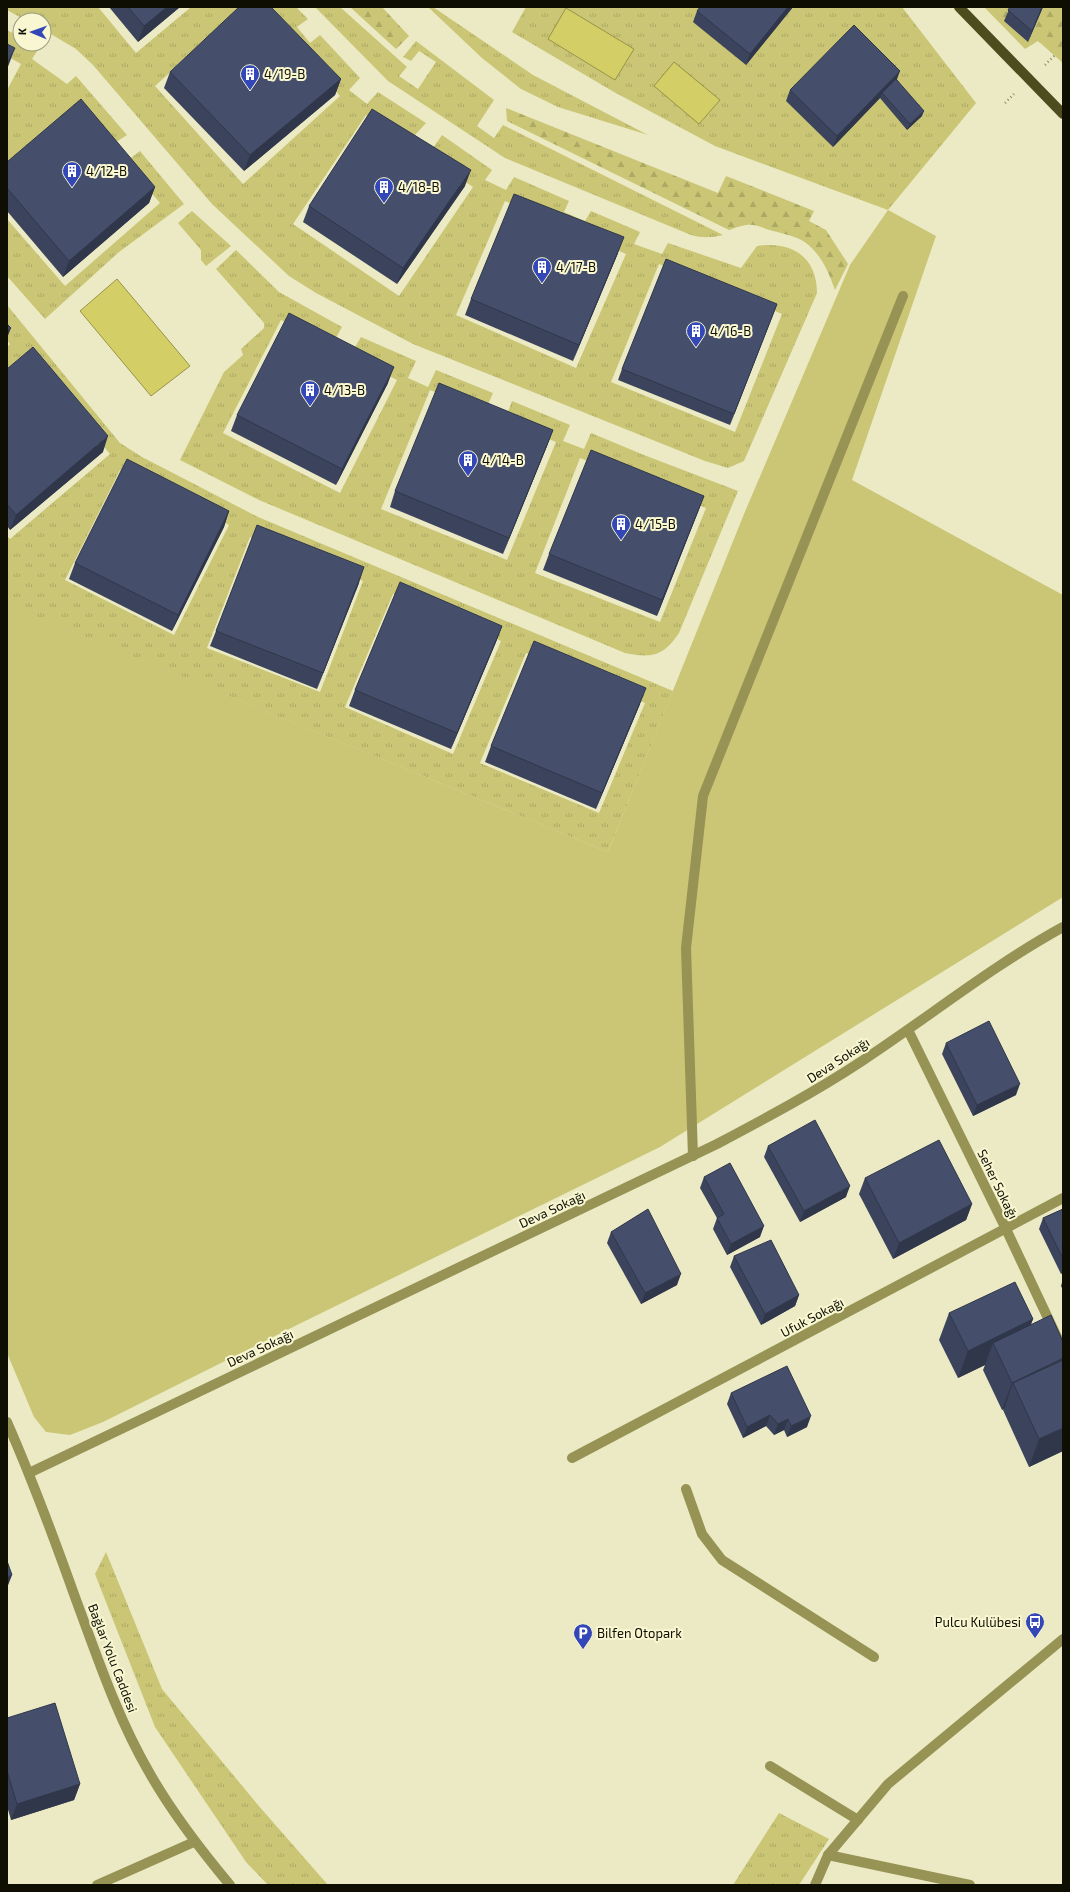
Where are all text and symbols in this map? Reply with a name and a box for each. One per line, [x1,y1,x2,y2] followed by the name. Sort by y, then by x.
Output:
[12,12,52,52] north arrow
[15,28,28,35] text: K
[239,63,261,91] building icon: 4/19-B
[264,66,305,82] place label: 4/19-B
[61,160,83,188] building icon: 4/12-B
[86,163,127,179] place label: 4/12-B
[373,176,395,204] building icon: 4/18-B
[398,179,440,195] place label: 4/18-B
[531,256,553,284] building icon: 4/17-B
[556,259,596,275] place label: 4/17-B
[685,320,707,348] building icon: 4/16-B
[710,323,751,339] place label: 4/16-B
[299,379,321,407] building icon: 4/13-B
[324,382,365,398] place label: 4/13-B
[457,449,479,477] building icon: 4/14-B
[482,452,524,468] place label: 4/14-B
[610,513,632,541] building icon: 4/15-B
[635,516,676,532] place label: 4/15-B
[804,1034,872,1086] street label: Deva Sokağı
[974,1147,1022,1221] street label: Seher Sokağı
[516,1187,588,1231] street label: Deva Sokağı
[778,1294,846,1340] street label: Ufuk Sokağı
[224,1326,296,1370] street label: Deva Sokağı
[85,1601,141,1715] street label: Bağlar Yolu Caddesi
[1024,1611,1046,1639] bus stop icon: Pulcu Kulübesi
[935,1614,1021,1630] place label: Pulcu Kulübesi
[572,1622,594,1650] parking icon: Bilfen Otopark
[597,1625,682,1641] place label: Bilfen Otopark

